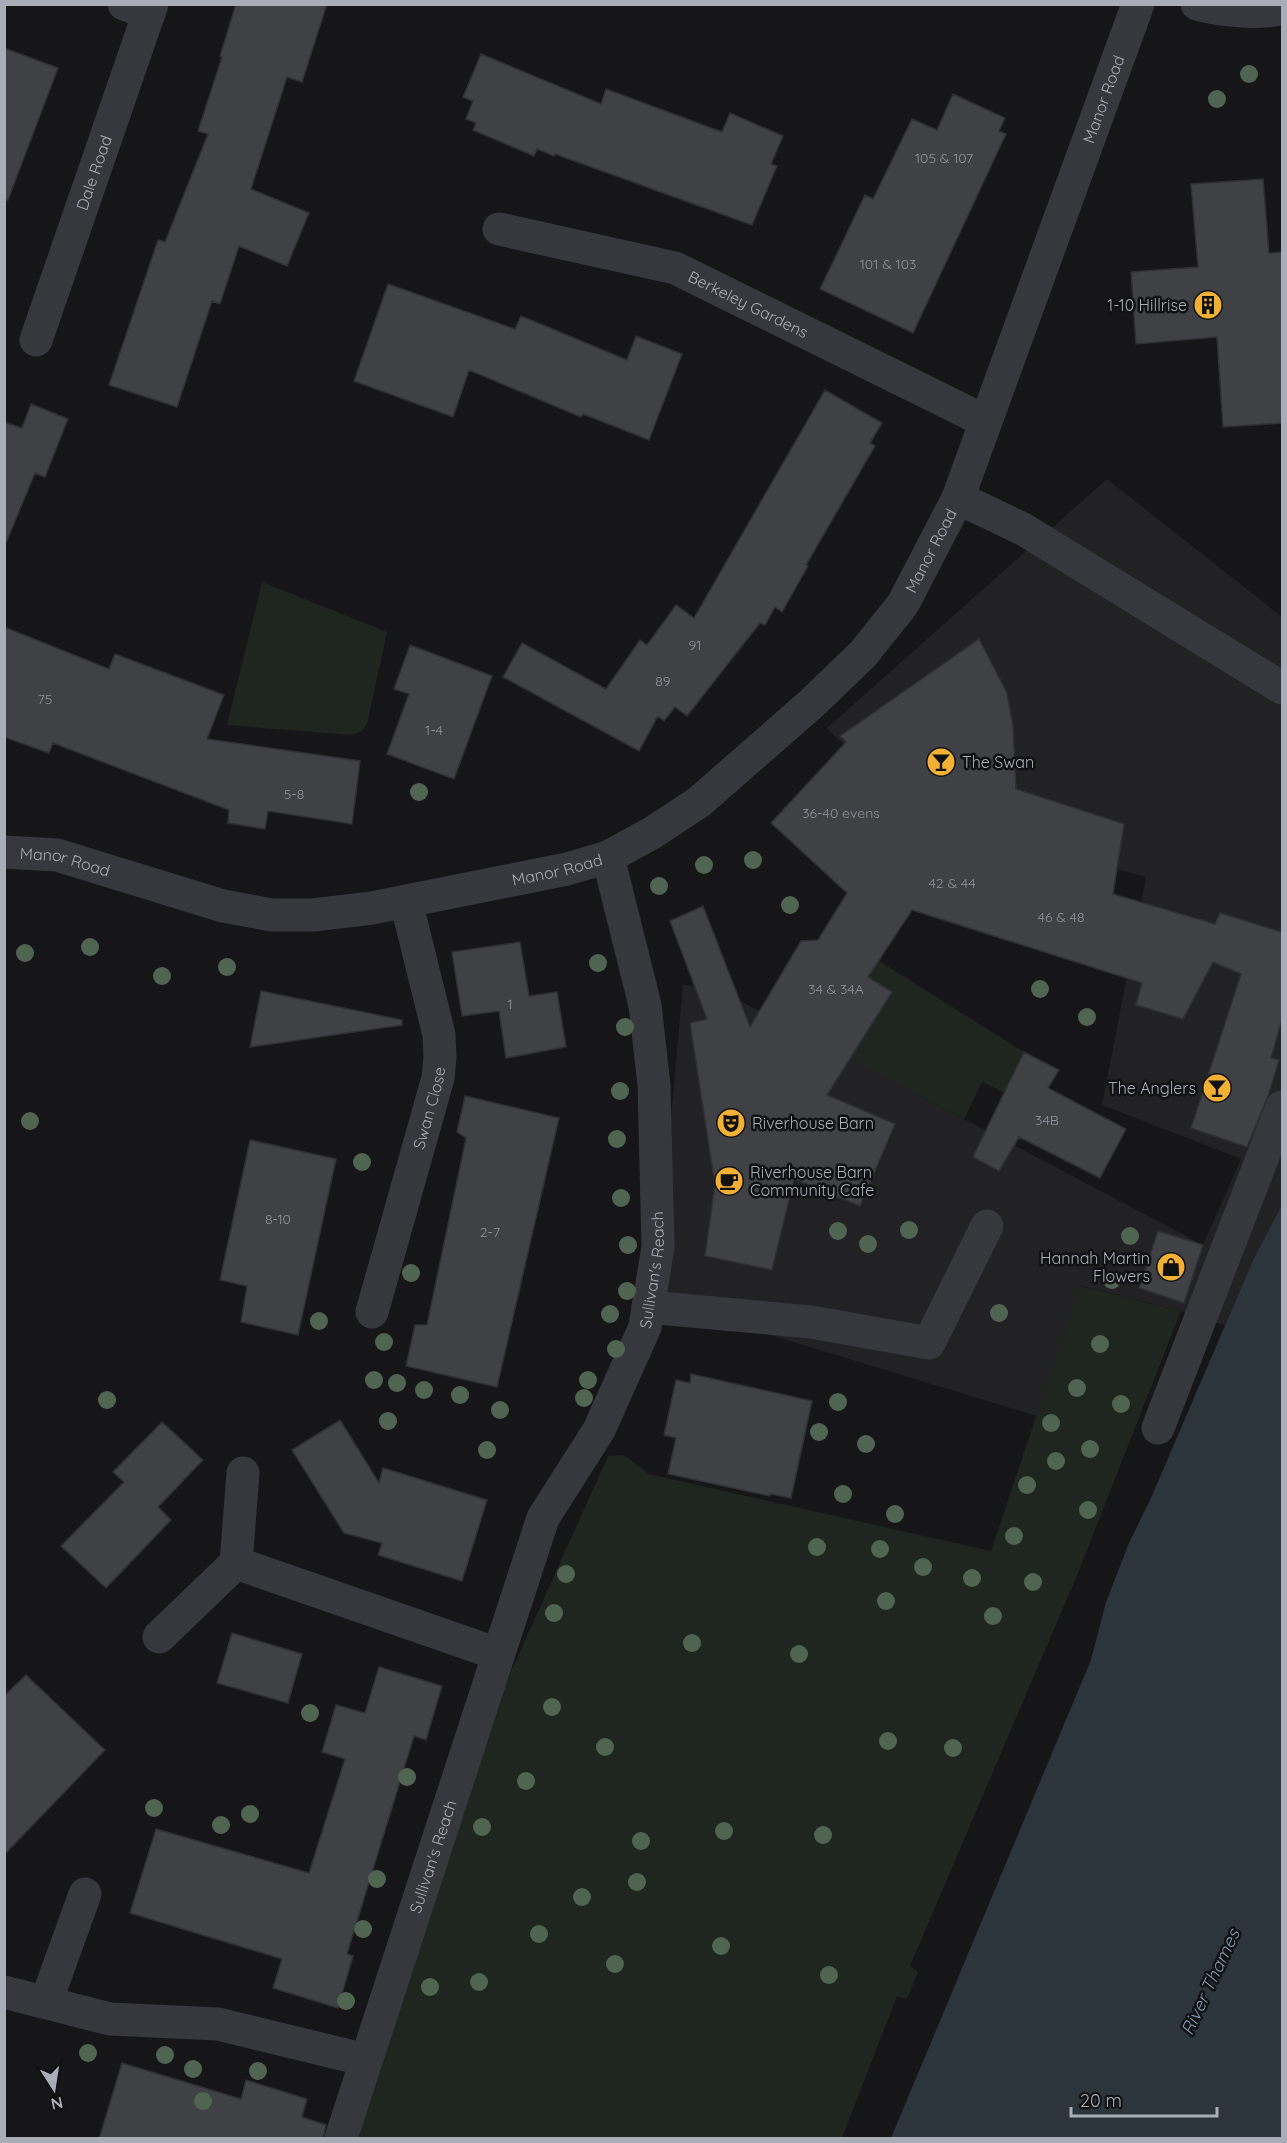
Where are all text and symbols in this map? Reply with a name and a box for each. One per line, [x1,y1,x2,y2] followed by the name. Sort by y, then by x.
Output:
[1078,52,1129,146] street label: Manor Road
[72,133,116,213] street label: Dale Road
[915,149,973,167] house number: 105 & 107
[860,255,916,273] house number: 101 & 103
[685,266,812,342] street label: Berkeley Gardens
[1192,289,1224,321] building icon: 1-10 Hillrise
[1107,295,1187,315] place label: 1-10 Hillrise
[901,505,961,596] street label: Manor Road
[688,636,702,654] house number: 91
[655,672,671,690] house number: 89
[38,690,52,708] house number: 75
[425,721,443,739] house number: 1-4
[925,746,957,778] bar icon: The Swan
[962,752,1034,772] place label: The Swan
[284,785,304,803] house number: 5-8
[802,804,880,822] house number: 36-40 evens
[19,843,112,881] street label: Manor Road
[510,849,605,890] street label: Manor Road
[928,874,976,892] house number: 42 & 44
[1038,908,1085,926] house number: 46 & 48
[808,980,864,998] house number: 34 & 34A
[507,995,513,1013] house number: 1
[408,1066,449,1151] street label: Swan Close
[1201,1072,1233,1104] bar icon: The Anglers
[1108,1078,1196,1098] place label: The Anglers
[715,1107,747,1139] theatre icon: Riverhouse Barn
[1035,1111,1059,1129] house number: 34B
[752,1113,874,1133] place label: Riverhouse Barn
[750,1162,874,1200] place label: Riverhouse Barn Community Cafe
[713,1165,745,1197] cafe icon: Riverhouse Barn Community Cafe
[265,1210,291,1228] house number: 8-10
[635,1211,668,1330] street label: Sullivan's Reach
[480,1223,500,1241] house number: 2-7
[1040,1248,1150,1286] place label: Hannah Martin Flowers
[1155,1251,1187,1283] shop icon: Hannah Martin Flowers
[405,1797,461,1916] street label: Sullivan's Reach
[1175,1924,1245,2039] water label: River Thames
[24,2059,84,2119] north arrow
[1071,2080,1216,2118] scale bar
[1080,2089,1122,2112] text: 20 m
[49,2093,65,2115] text: N

